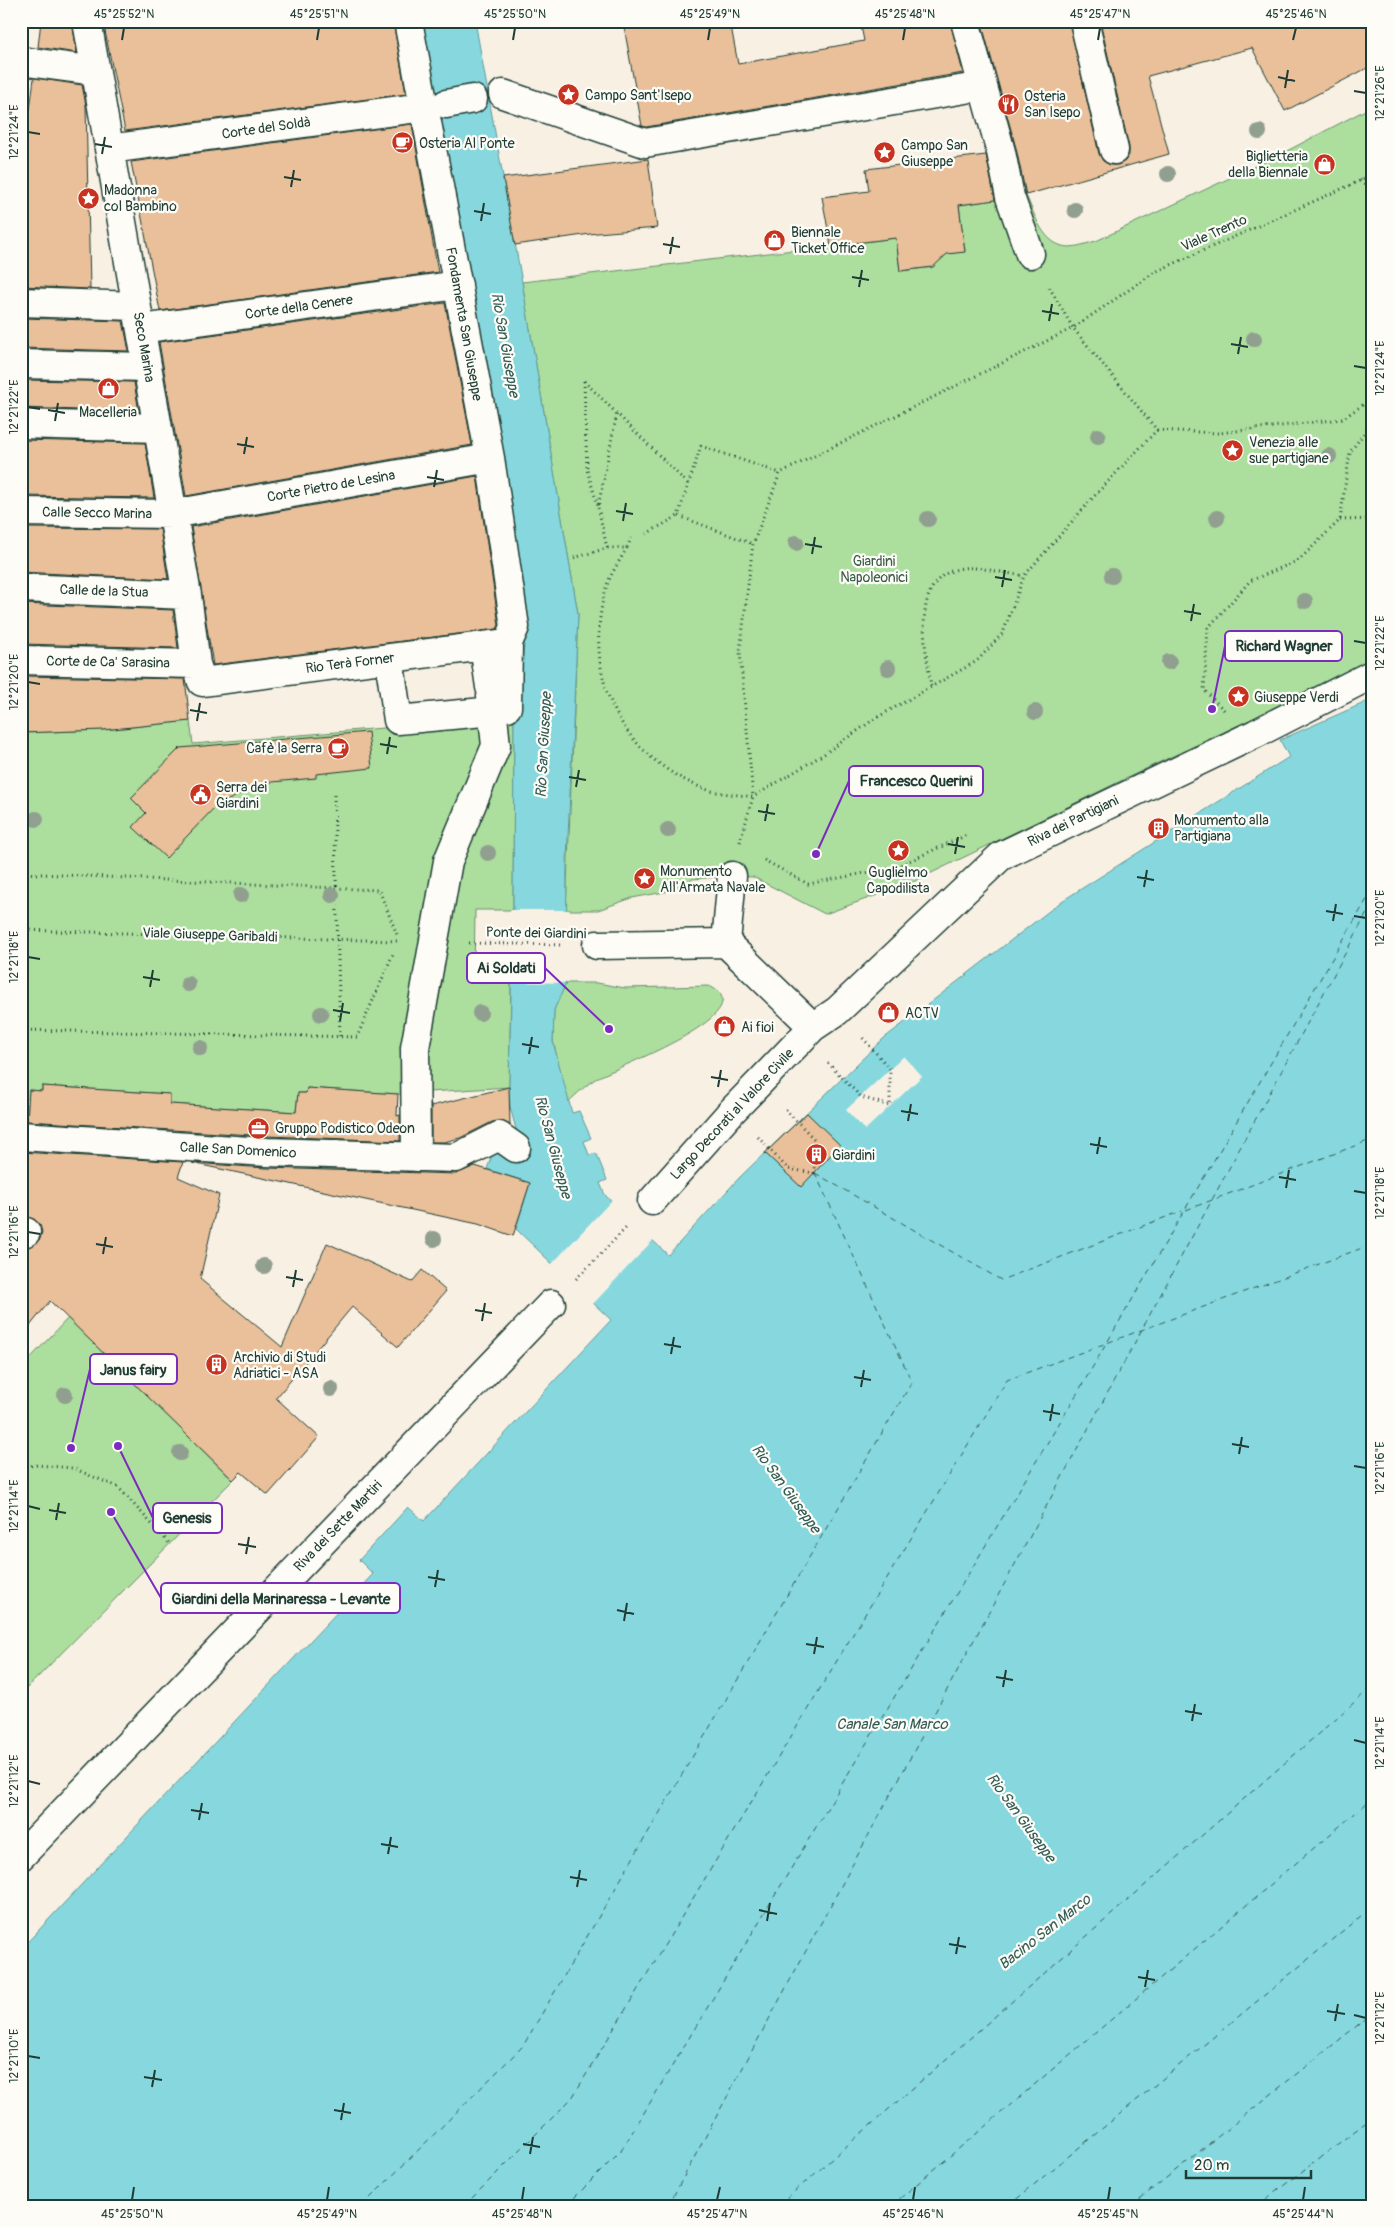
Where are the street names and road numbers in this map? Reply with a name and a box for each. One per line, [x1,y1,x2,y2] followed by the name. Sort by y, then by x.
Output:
[221,113,311,143] street label: Corte del Soldà
[1178,211,1250,255] street label: Viale Trento
[442,246,486,402] street label: Fondamenta San Giuseppe
[244,291,354,323] street label: Corte della Cenere
[129,311,159,383] street label: Seco Marina
[266,466,396,506] street label: Corte Pietro de Lesina
[42,504,152,522] street label: Calle Secco Marina
[59,581,149,601] street label: Calle de la Stua
[305,649,395,677] street label: Rio Terà Forner
[46,652,170,672] street label: Corte de Ca' Sarasina
[1025,791,1122,850] street label: Riva dei Partigiani
[142,924,278,946] street label: Viale Giuseppe Garibaldi
[486,924,587,942] street label: Ponte dei Giardini
[667,1045,797,1183] street label: Largo Decorati al Valore Civile
[179,1138,297,1162] street label: Calle San Domenico
[290,1477,386,1575] street label: Riva dei Sette Martiri

